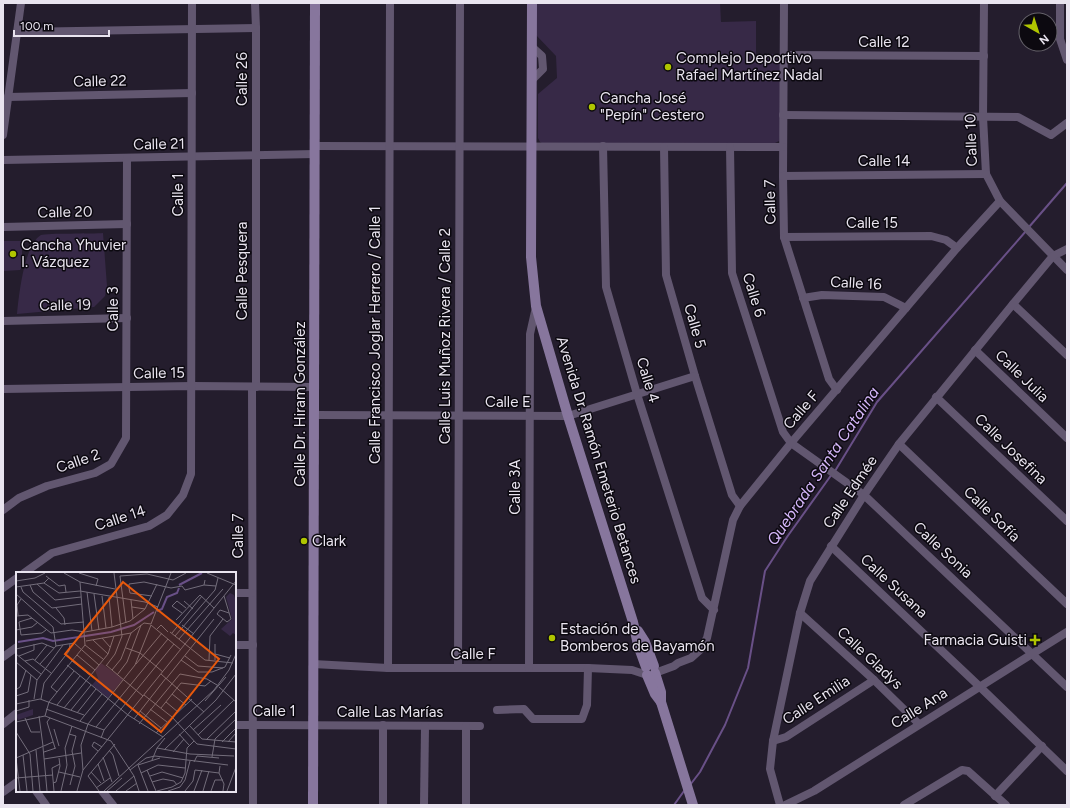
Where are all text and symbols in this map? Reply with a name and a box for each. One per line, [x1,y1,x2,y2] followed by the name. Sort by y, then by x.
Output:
[14,12,109,38] scale bar
[1018,12,1058,52] north arrow
[20,19,54,33] text: 100 m
[1037,32,1051,47] text: N
[858,33,910,51] street label: Calle 12
[676,49,823,84] place label: Complejo Deportivo Rafael Martínez Nadal
[233,52,251,106] street label: Calle 26
[663,62,673,72] marker: Complejo Deportivo Rafael Martínez Nadal
[73,72,127,90] street label: Calle 22
[600,89,705,124] place label: Cancha José "Pepín" Cestero
[587,102,597,112] marker: Cancha José "Pepín" Cestero
[961,113,981,167] street label: Calle 10
[133,135,185,153] street label: Calle 21
[858,152,910,170] street label: Calle 14
[169,173,187,217] street label: Calle 1
[761,179,779,225] street label: Calle 7
[37,203,93,221] street label: Calle 20
[366,206,384,464] street label: Calle Francisco Joglar Herrero / Calle 1
[846,214,898,232] street label: Calle 15
[233,222,251,320] street label: Calle Pesquera
[436,228,454,444] street label: Calle Luis Muñoz Rivera / Calle 2
[21,236,126,271] place label: Cancha Yhuvier I. Vázquez
[8,249,18,259] marker: Cancha Yhuvier I. Vázquez
[739,271,769,320] street label: Calle 6
[830,273,883,293] street label: Calle 16
[104,286,122,332] street label: Calle 3
[39,296,91,314] street label: Calle 19
[680,302,710,350] street label: Calle 5
[291,321,309,487] street label: Calle Dr. Hiram González
[553,334,645,586] street label: Avenida Dr. Ramón Emeterio Betances
[991,346,1053,406] street label: Calle Julia
[633,355,663,405] street label: Calle 4
[133,364,185,382] street label: Calle 15
[763,383,883,549] water label: Quebrada Santa Catalina
[779,387,823,433] street label: Calle F
[485,393,531,411] street label: Calle E
[971,410,1051,488] street label: Calle Josefina
[54,445,102,477] street label: Calle 2
[819,452,881,532] street label: Calle Edmée
[506,459,524,515] street label: Calle 3A
[960,483,1024,545] street label: Calle Sofía
[92,501,148,535] street label: Calle 14
[229,513,247,559] street label: Calle 7
[910,518,976,582] street label: Calle Sonia
[312,532,347,550] place label: Clark
[299,536,309,546] marker: Clark
[857,550,931,622] street label: Calle Susana
[16,572,236,792] inset map
[560,620,715,655] place label: Estación de Bomberos de Bayamón
[834,623,906,693] street label: Calle Gladys
[923,631,1027,649] place label: Farmacia Guisti
[547,633,557,643] marker: Estación de Bomberos de Bayamón
[1030,635,1040,645] marker: Farmacia Guisti
[450,645,496,663] street label: Calle F
[779,672,853,728] street label: Calle Emilia
[887,684,951,732] street label: Calle Ana
[252,702,296,720] street label: Calle 1
[337,703,443,721] street label: Calle Las Marías

